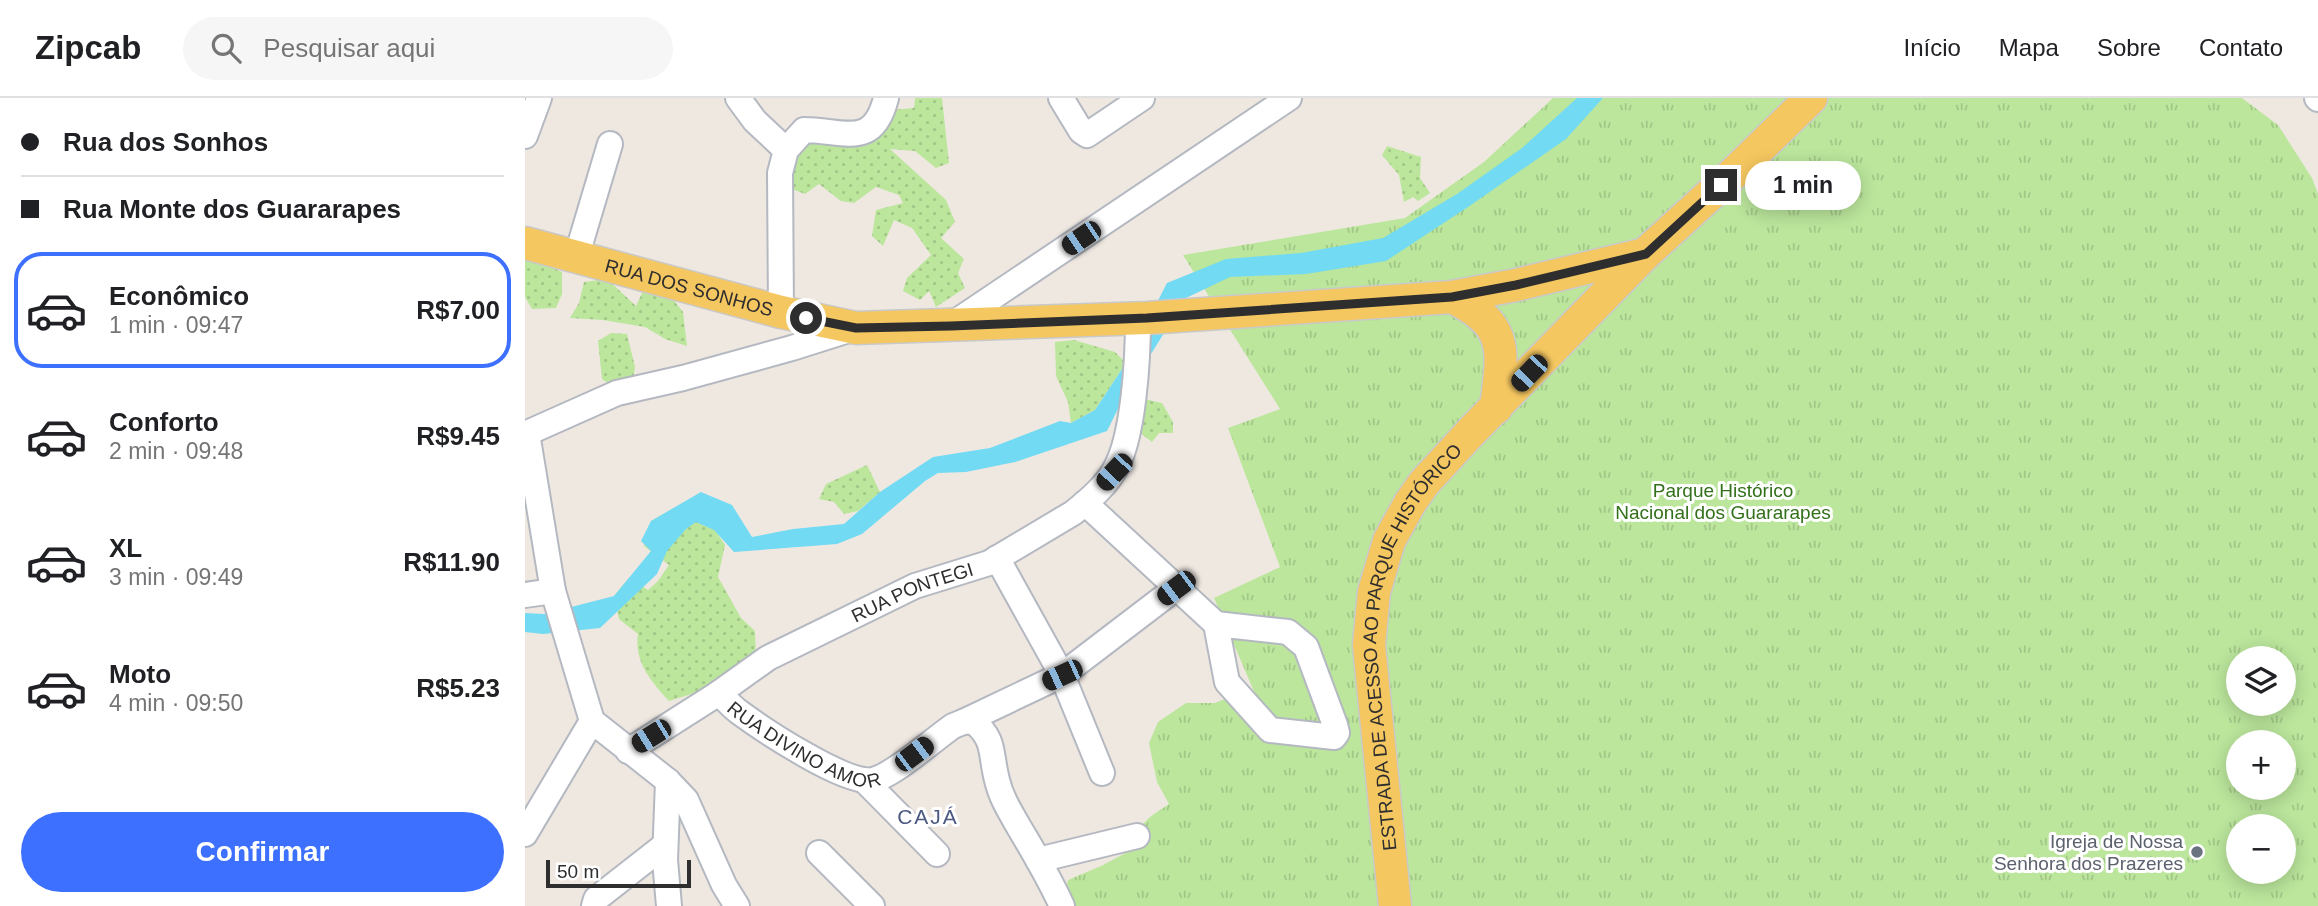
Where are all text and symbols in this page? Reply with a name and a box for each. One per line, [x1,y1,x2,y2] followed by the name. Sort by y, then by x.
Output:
[183,17,673,80] search box
[35,29,141,66] text: Zipcab
[207,29,245,67] icon: search
[263,33,435,63] text: Pesquisar aqui
[1903,34,1961,61] text: Início
[1999,34,2059,61] text: Mapa
[2097,34,2161,61] text: Sobre
[2199,34,2283,61] text: Contato
[63,127,268,157] text: Rua dos Sonhos
[1745,160,1861,210] callout: 1 min
[1705,169,1737,201] route end
[1773,172,1833,198] text: 1 min
[63,194,401,224] text: Rua Monte dos Guararapes
[1058,218,1105,258] car
[603,255,776,320] street label: RUA DOS SONHOS
[25,279,88,342] icon: car
[109,281,249,311] text: Econômico
[416,295,500,325] text: R$7.00
[790,302,822,334] route start
[109,312,243,338] text: 1 min · 09:47
[1507,351,1552,395] car
[25,405,88,468] icon: car
[109,407,219,437] text: Conforto
[416,421,500,451] text: R$9.45
[109,438,243,464] text: 2 min · 09:48
[1358,439,1466,852] street label: ESTRADA DE ACESSO AO PARQUE HISTÓRICO
[1092,449,1137,495] car
[1615,480,1831,523] park label: Parque Histórico Nacional dos Guararapes
[25,531,88,594] icon: car
[109,533,142,563] text: XL
[403,547,500,577] text: R$11.90
[848,558,976,626] street label: RUA PONTEGI
[109,564,243,590] text: 3 min · 09:49
[1153,567,1200,609] car
[2226,646,2296,884] map controls
[2226,646,2296,716] button: layers
[25,657,88,720] icon: car
[1039,657,1086,693] car
[109,659,171,689] text: Moto
[416,673,500,703] text: R$5.23
[109,690,243,716] text: 4 min · 09:50
[724,697,883,791] street label: RUA DIVINO AMOR
[628,716,675,756] car
[2226,730,2296,800] button: +
[891,733,938,775] car
[897,805,959,828] district label: CAJÁ
[21,812,504,892] button: Confirmar
[2226,814,2296,884] button: −
[1994,831,2183,874] place label: Igreja de Nossa Senhora dos Prazeres
[2189,844,2205,860] marker: Igreja de Nossa Senhora dos Prazeres
[546,857,691,889] scale bar
[557,861,599,882] text: 50 m

